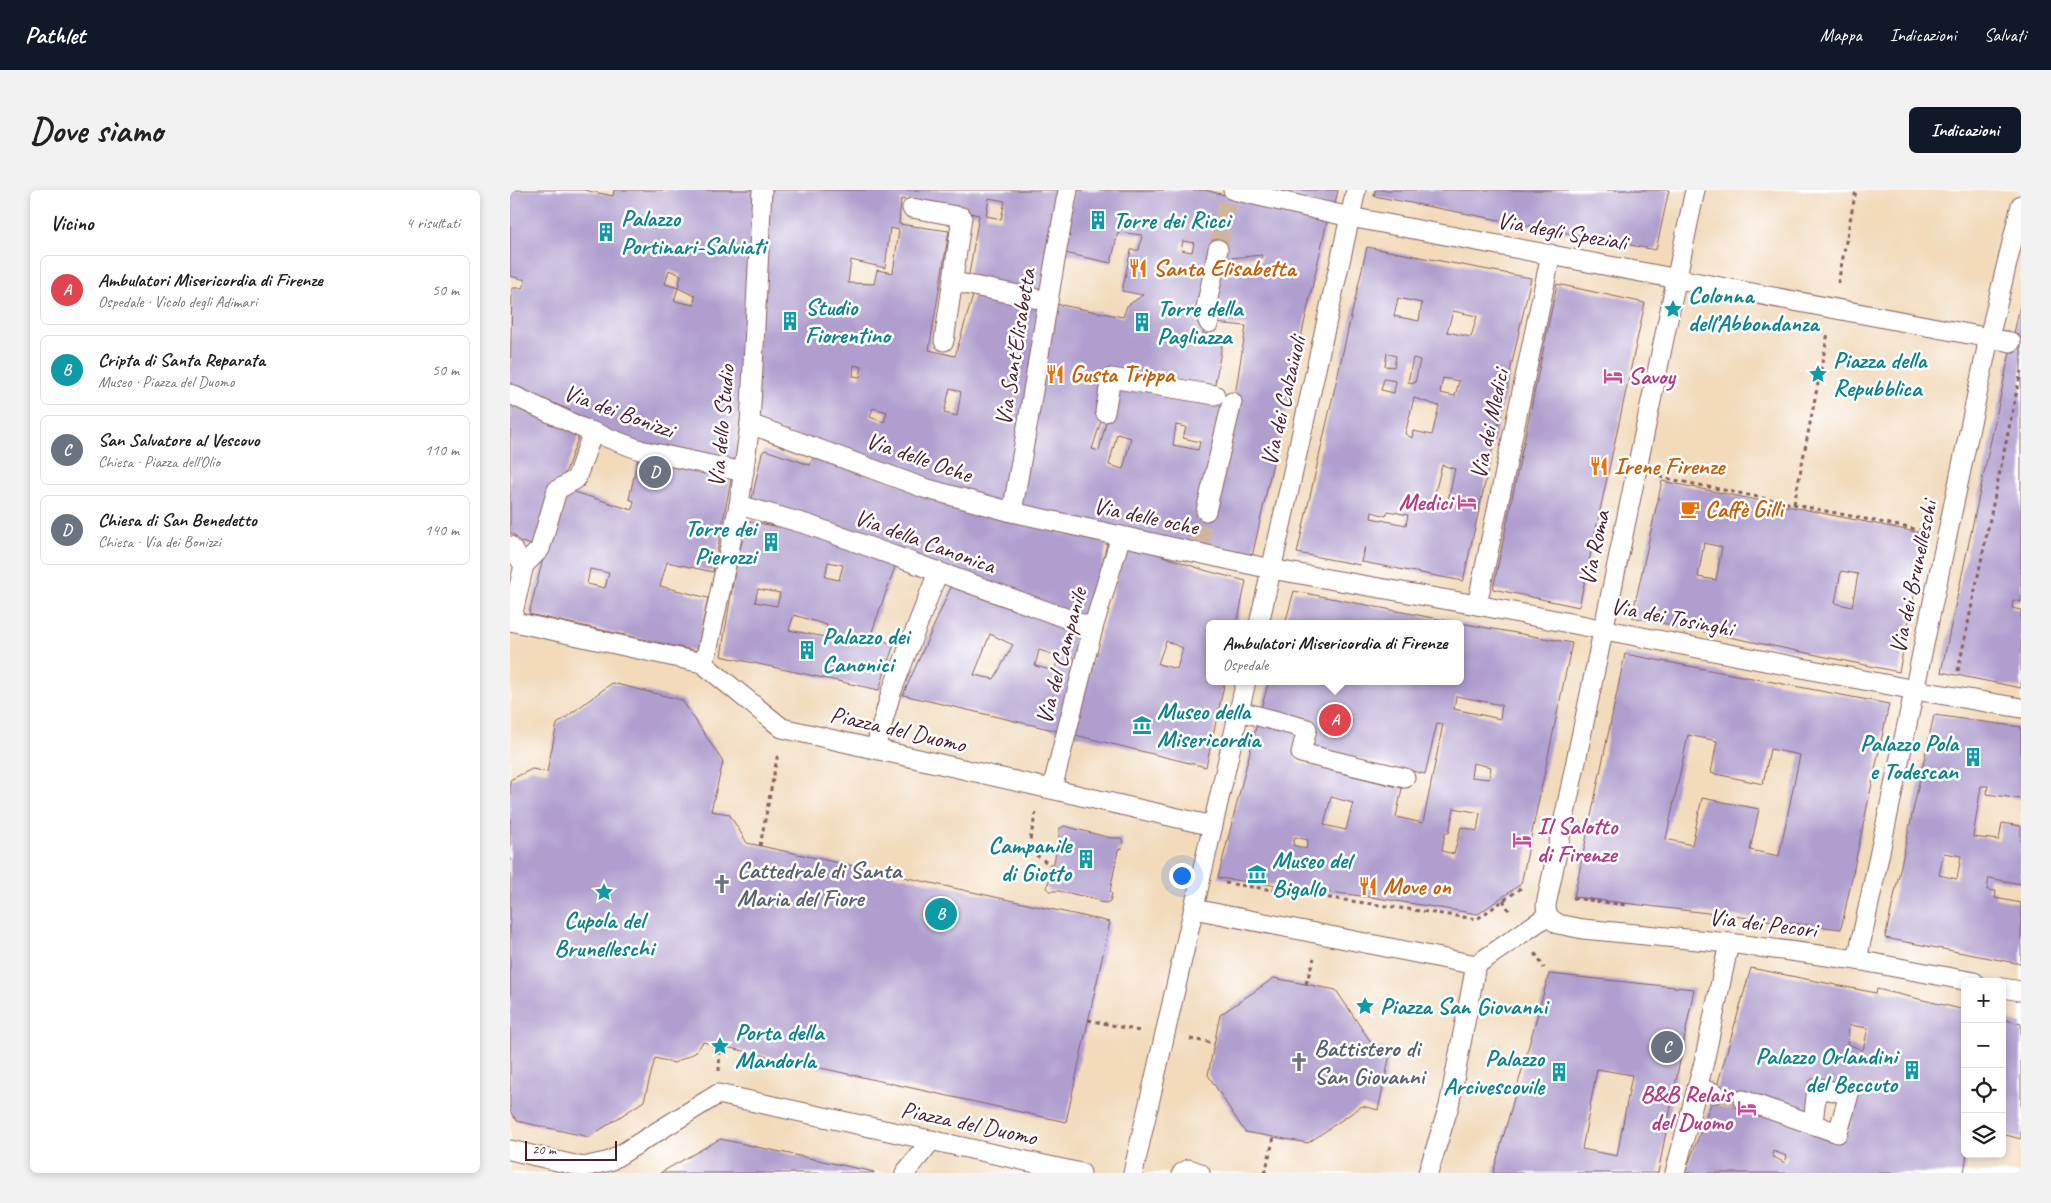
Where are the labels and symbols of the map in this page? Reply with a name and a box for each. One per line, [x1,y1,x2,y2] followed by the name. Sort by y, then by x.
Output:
[621,203,769,261] place label: Palazzo Portinari-Salviati
[1113,205,1233,235] place label: Torre dei Ricci
[1495,205,1632,258] street label: Via degli Speziali
[1087,209,1109,231] building icon: Torre dei Ricci
[595,221,617,243] building icon: Palazzo Portinari-Salviati
[1153,253,1297,283] place label: Santa Elisabetta
[1127,257,1149,279] restaurant icon: Santa Elisabetta
[988,265,1042,428] street label: Via Sant'Elisabetta
[1688,280,1820,338] place label: Colonna dell’Abbondanza
[805,292,892,350] place label: Studio Fiorentino
[1157,293,1245,351] place label: Torre della Pagliazza
[1662,298,1684,320] place icon: Colonna dell’Abbondanza
[779,310,801,332] building icon: Studio Fiorentino
[1131,311,1153,333] building icon: Torre della Pagliazza
[1254,331,1313,469] street label: Via dei Calzaiuoli
[1833,345,1928,403] place label: Piazza della Repubblica
[1070,359,1177,389] place label: Gusta Trippa
[1628,361,1676,391] place label: Savoy
[701,362,741,488] street label: Via dello Studio
[1044,363,1066,385] restaurant icon: Gusta Trippa
[1807,363,1829,385] place icon: Piazza della Repubblica
[1463,364,1516,482] street label: Via dei Medici
[1602,365,1624,387] hotel icon: Savoy
[560,377,681,446] street label: Via dei Bonizzi
[862,425,978,490] street label: Via delle Oche
[1614,451,1726,481] place label: Irene Firenze
[639,453,671,491] pin: D
[1588,455,1610,477] restaurant icon: Irene Firenze
[1399,487,1455,517] place label: Medici
[1091,490,1203,542] street label: Via delle oche
[1456,491,1478,513] hotel icon: Medici
[1705,494,1786,524] place label: Caffè Gilli
[1882,495,1944,656] street label: Via dei Brunelleschi
[1679,498,1701,520] cafe icon: Caffè Gilli
[851,502,1001,581] street label: Via della Canonica
[1571,506,1617,588] street label: Via Roma
[685,513,759,571] place label: Torre dei Pierozzi
[760,531,782,553] building icon: Torre dei Pierozzi
[1028,582,1094,727] street label: Via del Campanile
[1608,590,1738,644] street label: Via dei Tosinghi
[822,621,912,679] place label: Palazzo dei Canonici
[796,639,818,661] building icon: Palazzo dei Canonici
[1157,696,1262,754] place label: Museo della Misericordia
[827,699,970,759] street label: Piazza del Duomo
[1319,701,1351,739] pin: A
[1131,714,1153,736] museum icon: Museo della Misericordia
[1860,728,1960,786] place label: Palazzo Pola e Todescan
[1962,746,1984,768] building icon: Palazzo Pola e Todescan
[1537,811,1620,869] place label: Il Salotto di Firenze
[1511,829,1533,851] hotel icon: Il Salotto di Firenze
[988,830,1073,888] place label: Campanile di Giotto
[1272,845,1356,903] place label: Museo del Bigallo
[1075,848,1097,870] building icon: Campanile di Giotto
[737,855,904,913] place label: Cattedrale di Santa Maria del Fiore
[1169,863,1195,889] your location
[1246,863,1268,885] museum icon: Museo del Bigallo
[1383,871,1452,901] place label: Move on
[711,873,733,895] church icon: Cattedrale di Santa Maria del Fiore
[1357,875,1379,897] restaurant icon: Move on
[593,881,615,903] place icon: Cupola del Brunelleschi
[925,895,957,933] pin: B
[1707,902,1821,945] street label: Via dei Pecori
[554,905,657,963] place label: Cupola del Brunelleschi
[1380,991,1550,1021] place label: Piazza San Giovanni
[1354,995,1376,1017] place icon: Piazza San Giovanni
[735,1017,826,1075] place label: Porta della Mandorla
[1651,1028,1683,1066] pin: C
[1314,1033,1427,1091] place label: Battistero di San Giovanni
[709,1035,731,1057] place icon: Porta della Mandorla
[1755,1041,1900,1099] place label: Palazzo Orlandini del Beccuto
[1443,1043,1546,1101] place label: Palazzo Arcivescovile
[1288,1051,1310,1073] church icon: Battistero di San Giovanni
[1901,1059,1923,1081] building icon: Palazzo Orlandini del Beccuto
[1548,1061,1570,1083] building icon: Palazzo Arcivescovile
[1640,1079,1735,1137] place label: B&B Relais del Duomo
[898,1094,1041,1152] street label: Piazza del Duomo
[1736,1097,1758,1119] hotel icon: B&B Relais del Duomo
[525,1138,618,1161] scale bar

